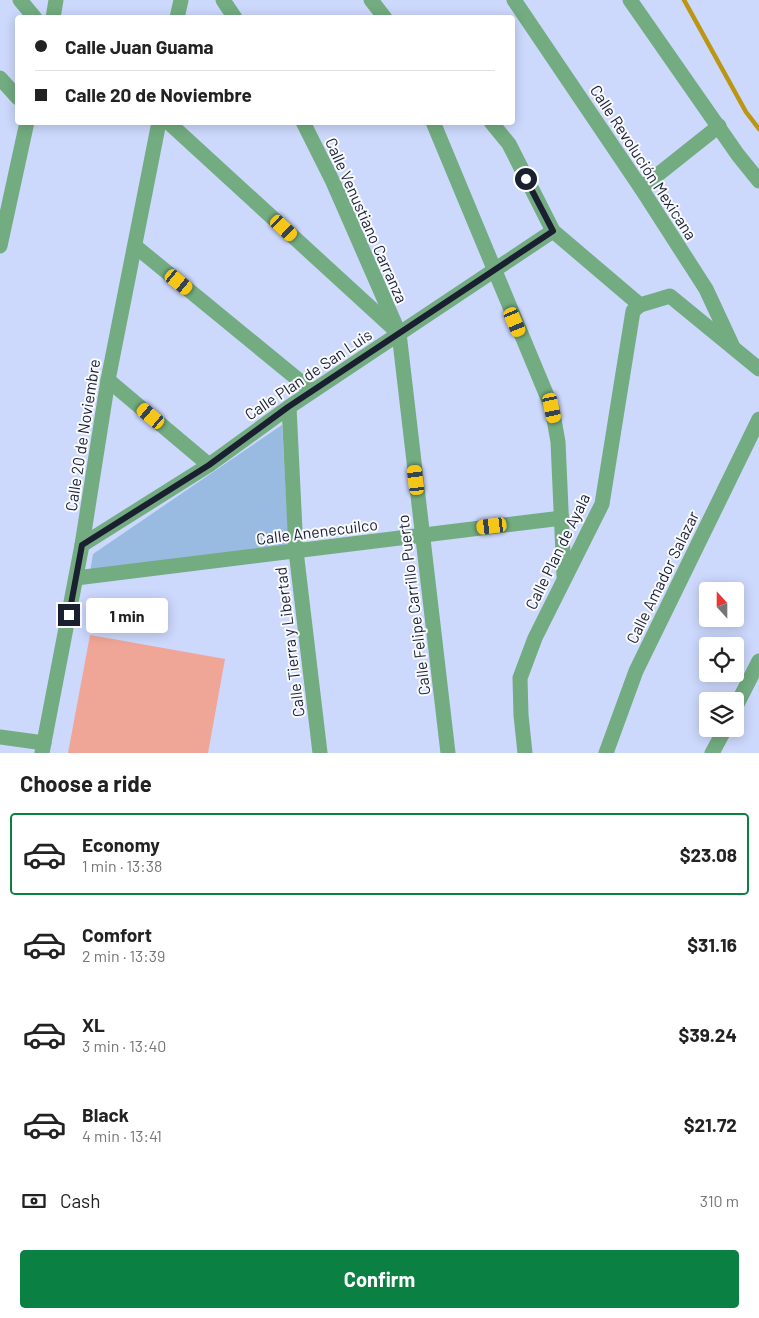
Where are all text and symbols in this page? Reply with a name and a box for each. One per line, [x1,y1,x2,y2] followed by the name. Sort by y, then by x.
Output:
[65,35,214,58] text: Calle Juan Guama
[587,81,701,243] street label: Calle Revolución Mexicana
[65,83,252,106] text: Calle 20 de Noviembre
[322,134,412,306] street label: Calle Venustiano Carranza
[515,168,537,190] route start
[267,212,300,244] car
[162,267,195,297] car
[502,305,527,339] car
[241,324,375,424] street label: Calle Plan de San Luis
[61,358,103,512] street label: Calle 20 de Noviembre
[541,392,562,424] car
[134,401,167,431] car
[406,464,425,496] car
[521,490,593,612] street label: Calle Plan de Ayala
[622,508,702,646] street label: Calle Amador Salazar
[255,514,379,548] street label: Calle Anenecuilco
[392,514,434,696] street label: Calle Felipe Carrillo Puerto
[476,517,507,535] car
[270,566,308,718] street label: Calle Tierra y Libertad
[699,582,744,628] north arrow
[699,582,744,737] map controls
[86,598,169,632] callout: 1 min
[58,604,80,626] route end
[109,606,145,625] text: 1 min
[699,637,744,682] button: locate
[699,692,744,737] button: layers
[20,770,152,796] text: Choose a ride
[22,832,67,877] icon: car
[82,833,160,856] text: Economy
[680,843,737,866] text: $23.08
[82,856,162,875] text: 1 min · 13:38
[22,922,67,967] icon: car
[82,923,152,946] text: Comfort
[687,933,737,956] text: $31.16
[82,946,165,965] text: 2 min · 13:39
[22,1012,67,1057] icon: car
[82,1013,105,1036] text: XL
[679,1023,737,1046] text: $39.24
[82,1036,166,1055] text: 3 min · 13:40
[22,1102,67,1147] icon: car
[82,1103,129,1126] text: Black
[684,1113,737,1136] text: $21.72
[82,1126,162,1145] text: 4 min · 13:41
[20,1187,48,1215] icon: cash
[60,1189,101,1212] text: Cash
[700,1191,739,1210] text: 310 m
[20,1250,739,1308] button: Confirm

